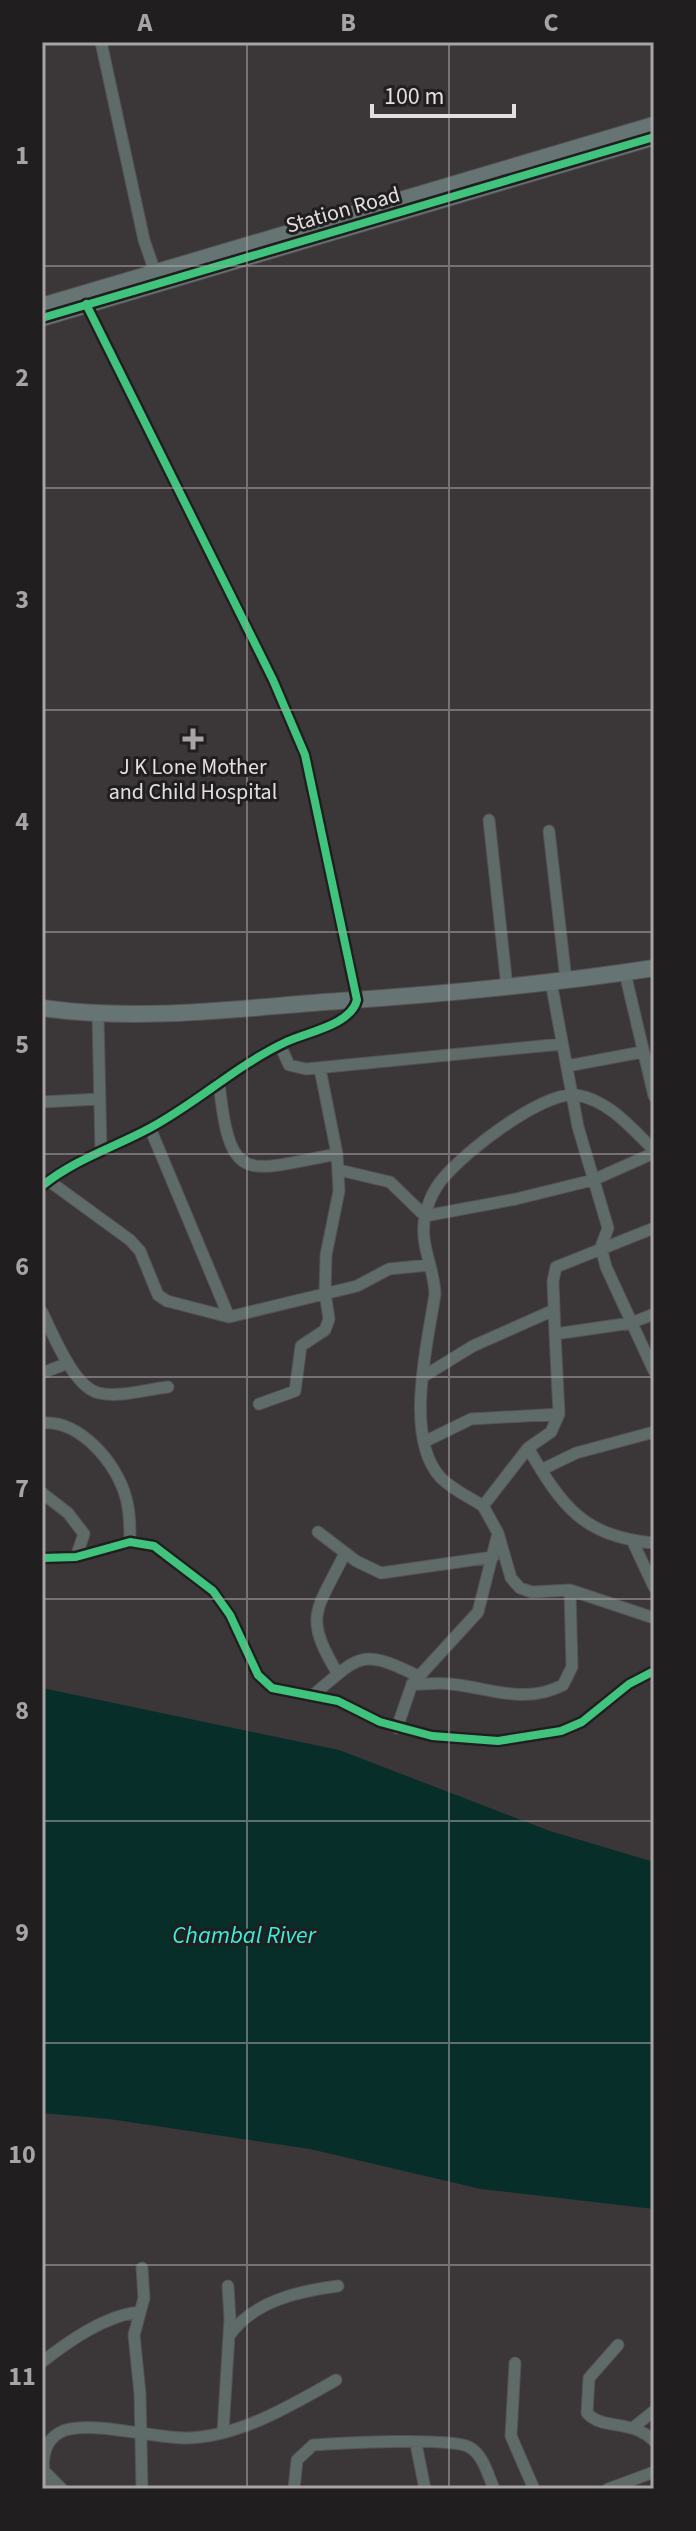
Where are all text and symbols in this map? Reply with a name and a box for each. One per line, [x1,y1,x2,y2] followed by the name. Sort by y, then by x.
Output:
[137,4,154,41] text: A
[340,4,356,41] text: B
[543,4,559,41] text: C
[372,68,514,118] scale bar
[384,79,444,114] text: 100 m
[15,137,29,174] text: 1
[282,178,404,242] street label: Station Road
[15,359,29,396] text: 2
[15,581,29,618] text: 3
[182,728,204,750] marker: J K Lone Mother and Child Hospital
[109,751,277,808] place label: J K Lone Mother and Child Hospital
[15,803,29,840] text: 4
[15,1026,29,1063] text: 5
[15,1248,29,1285] text: 6
[15,1470,29,1507] text: 7
[15,1692,29,1729] text: 8
[15,1914,29,1951] text: 9
[172,1918,318,1953] water label: Chambal River
[8,2136,36,2173] text: 10
[8,2358,36,2395] text: 11

